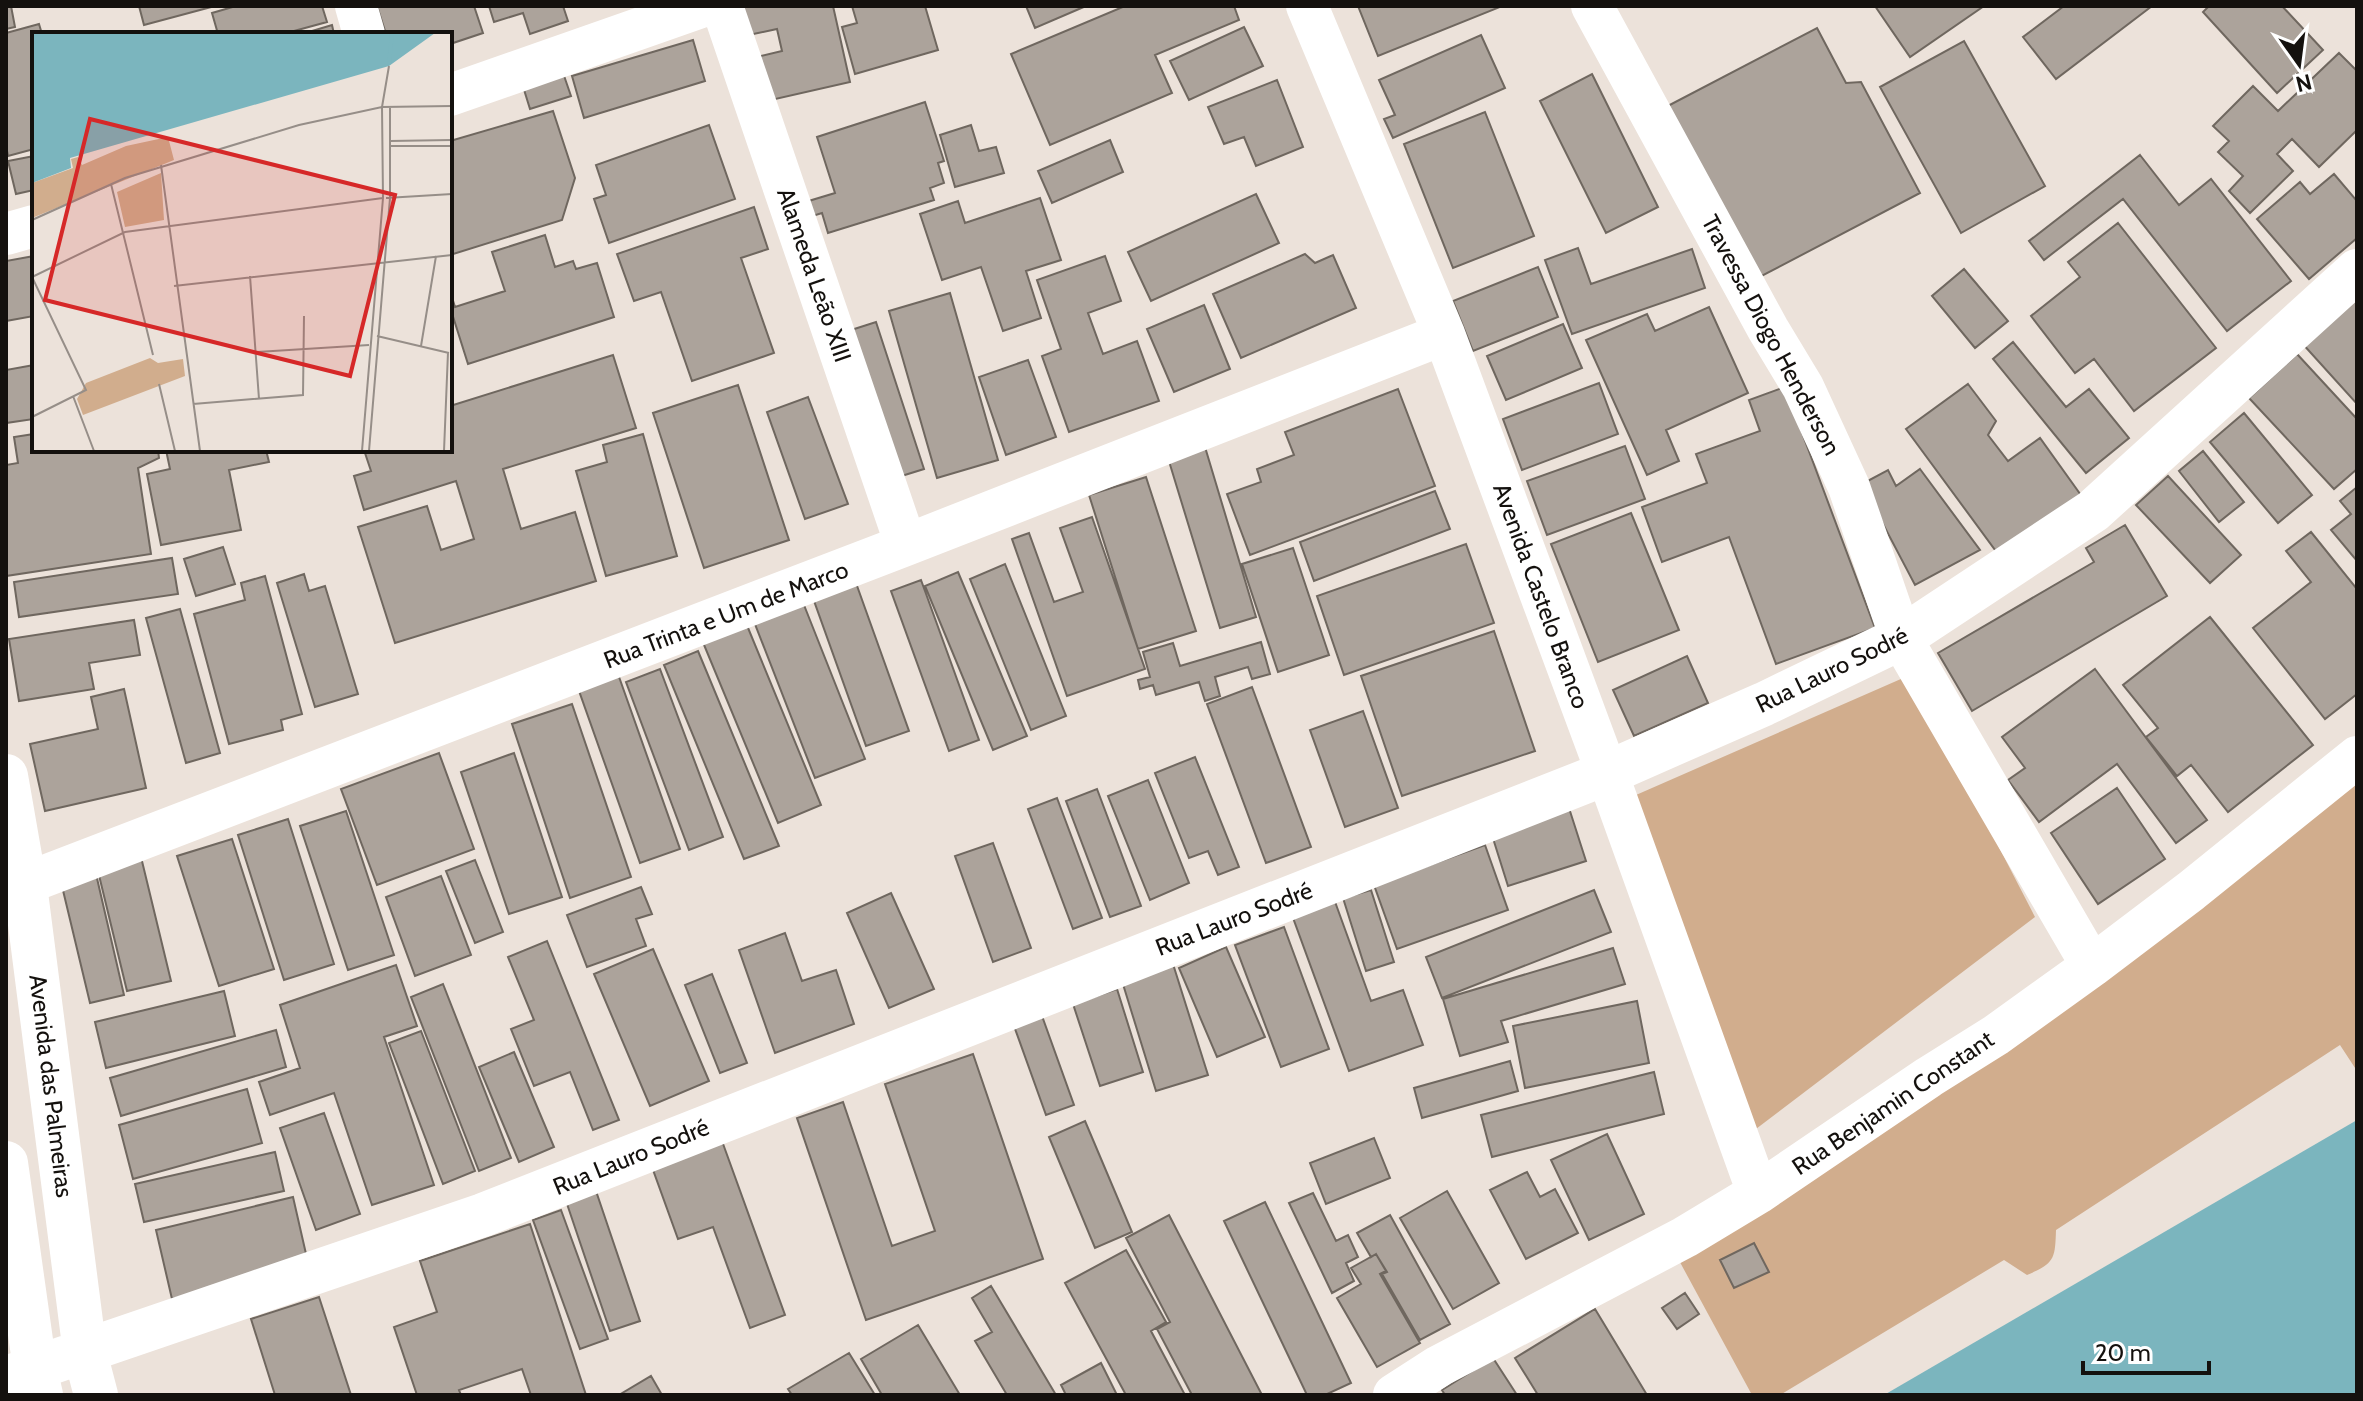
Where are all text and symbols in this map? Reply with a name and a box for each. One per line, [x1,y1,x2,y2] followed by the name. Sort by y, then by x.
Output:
[2259,24,2339,104] north arrow
[32,32,452,452] inset map
[2293,68,2315,98] text: N
[771,184,858,366] street label: Alameda Leão XIII
[1696,210,1847,460] street label: Travessa Diogo Henderson
[1487,479,1596,712] street label: Avenida Castelo Branco
[600,555,852,675] street label: Rua Trinta e Um de Marco
[1751,620,1913,719] street label: Rua Lauro Sodré
[1151,875,1316,962] street label: Rua Lauro Sodré
[23,973,80,1199] street label: Avenida das Palmeiras
[1786,1024,1999,1181] street label: Rua Benjamin Constant
[549,1112,713,1201] street label: Rua Lauro Sodré
[2083,1325,2209,1375] scale bar
[2095,1338,2151,1367] text: 20 m

